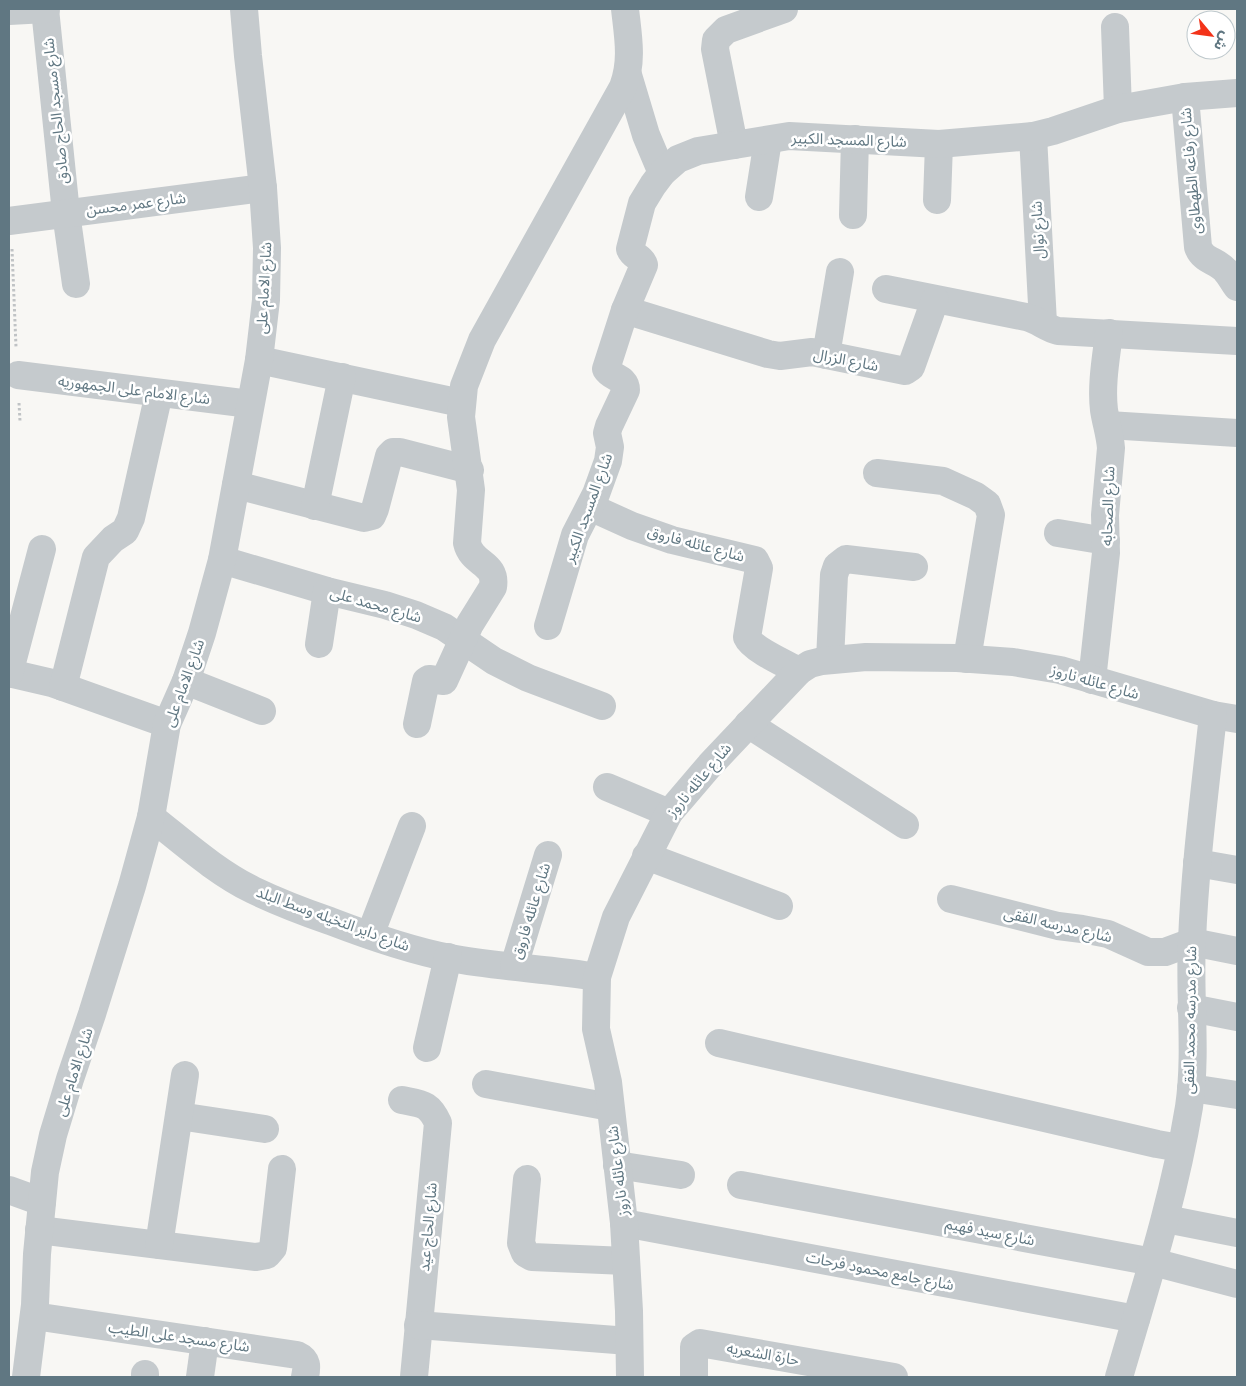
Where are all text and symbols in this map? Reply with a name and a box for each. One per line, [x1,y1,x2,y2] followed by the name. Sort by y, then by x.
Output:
[1186,10,1236,60] north arrow
[1210,29,1235,54] text: ش
[38,37,76,185] street label: شارع مسجد الحاج صادق
[1175,107,1208,235] street label: شارع رفاعه الطهطاوى
[790,128,907,154] street label: شارع المسجد الكبير
[85,188,187,222] street label: شارع عمر محسن
[1026,200,1052,260] street label: شارع نوال
[252,241,278,335] street label: شارع الامام على
[811,344,880,378] street label: شارع الزرال
[57,371,211,411] street label: شارع الامام على الجمهوريه
[559,450,619,567] street label: شارع المسجد الكبير
[1097,465,1121,546] street label: شارع الصحابه
[645,521,747,569] street label: شارع عائله فاروق
[327,582,424,630] street label: شارع محمد على
[159,636,211,730] street label: شارع الامام على
[1047,660,1142,706] street label: شارع عائله ناروز
[661,739,738,823] street label: شارع عائله ناروز
[507,860,557,962] street label: شارع عائله فاروق
[253,882,413,958] street label: شارع داير النخيله وسط البلد
[1002,903,1114,949] street label: شارع مدرسه الفقى
[1179,945,1203,1094] street label: شارع مدرسه محمد الفقى
[50,1025,100,1119] street label: شارع الامام على
[603,1124,636,1218] street label: شارع عائله ناروز
[414,1181,444,1272] street label: شارع الحاج عيد
[943,1214,1037,1252] street label: شارع سيد فهيم
[804,1247,956,1297] street label: شارع جامع محمود فرحات
[107,1317,251,1359] street label: شارع مسجد على الطيب
[725,1338,801,1369] street label: حارة الشعريه

